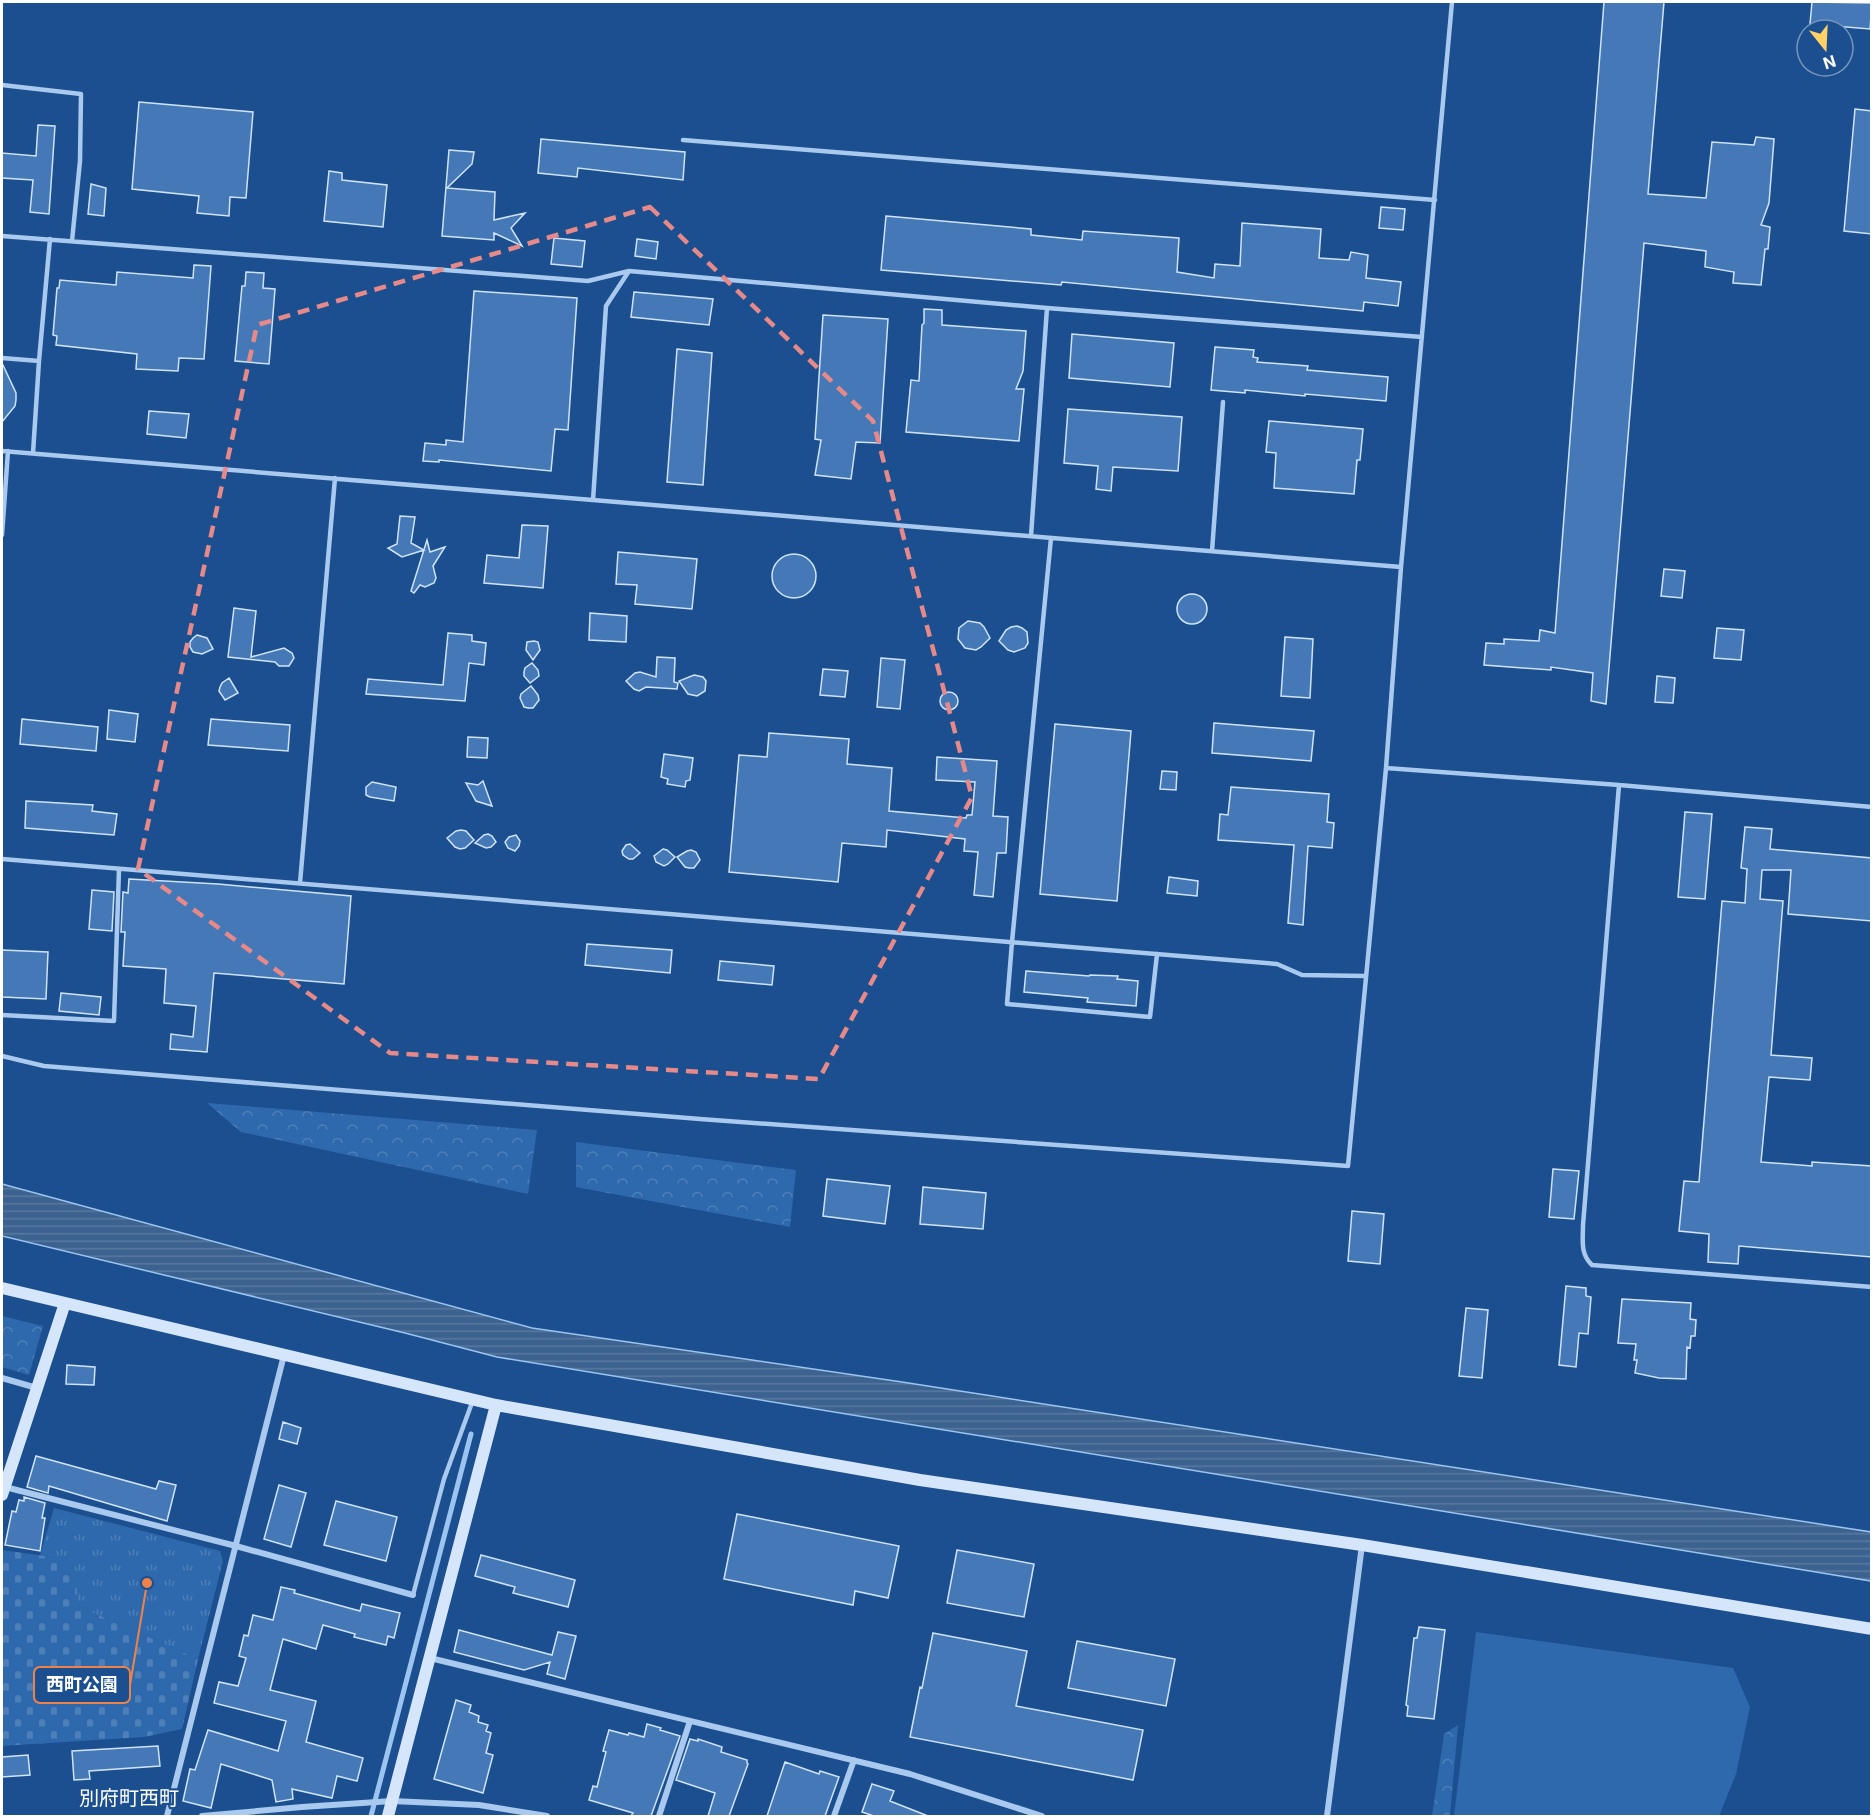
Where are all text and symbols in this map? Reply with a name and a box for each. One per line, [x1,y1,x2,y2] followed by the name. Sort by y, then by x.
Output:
[1795,18,1855,78] north arrow
[1821,51,1839,74] text: N
[34,1667,130,1703] callout: 西町公園
[46,1674,118,1695] text: 西町公園
[79,1786,179,1810] district label: 別府町西町

